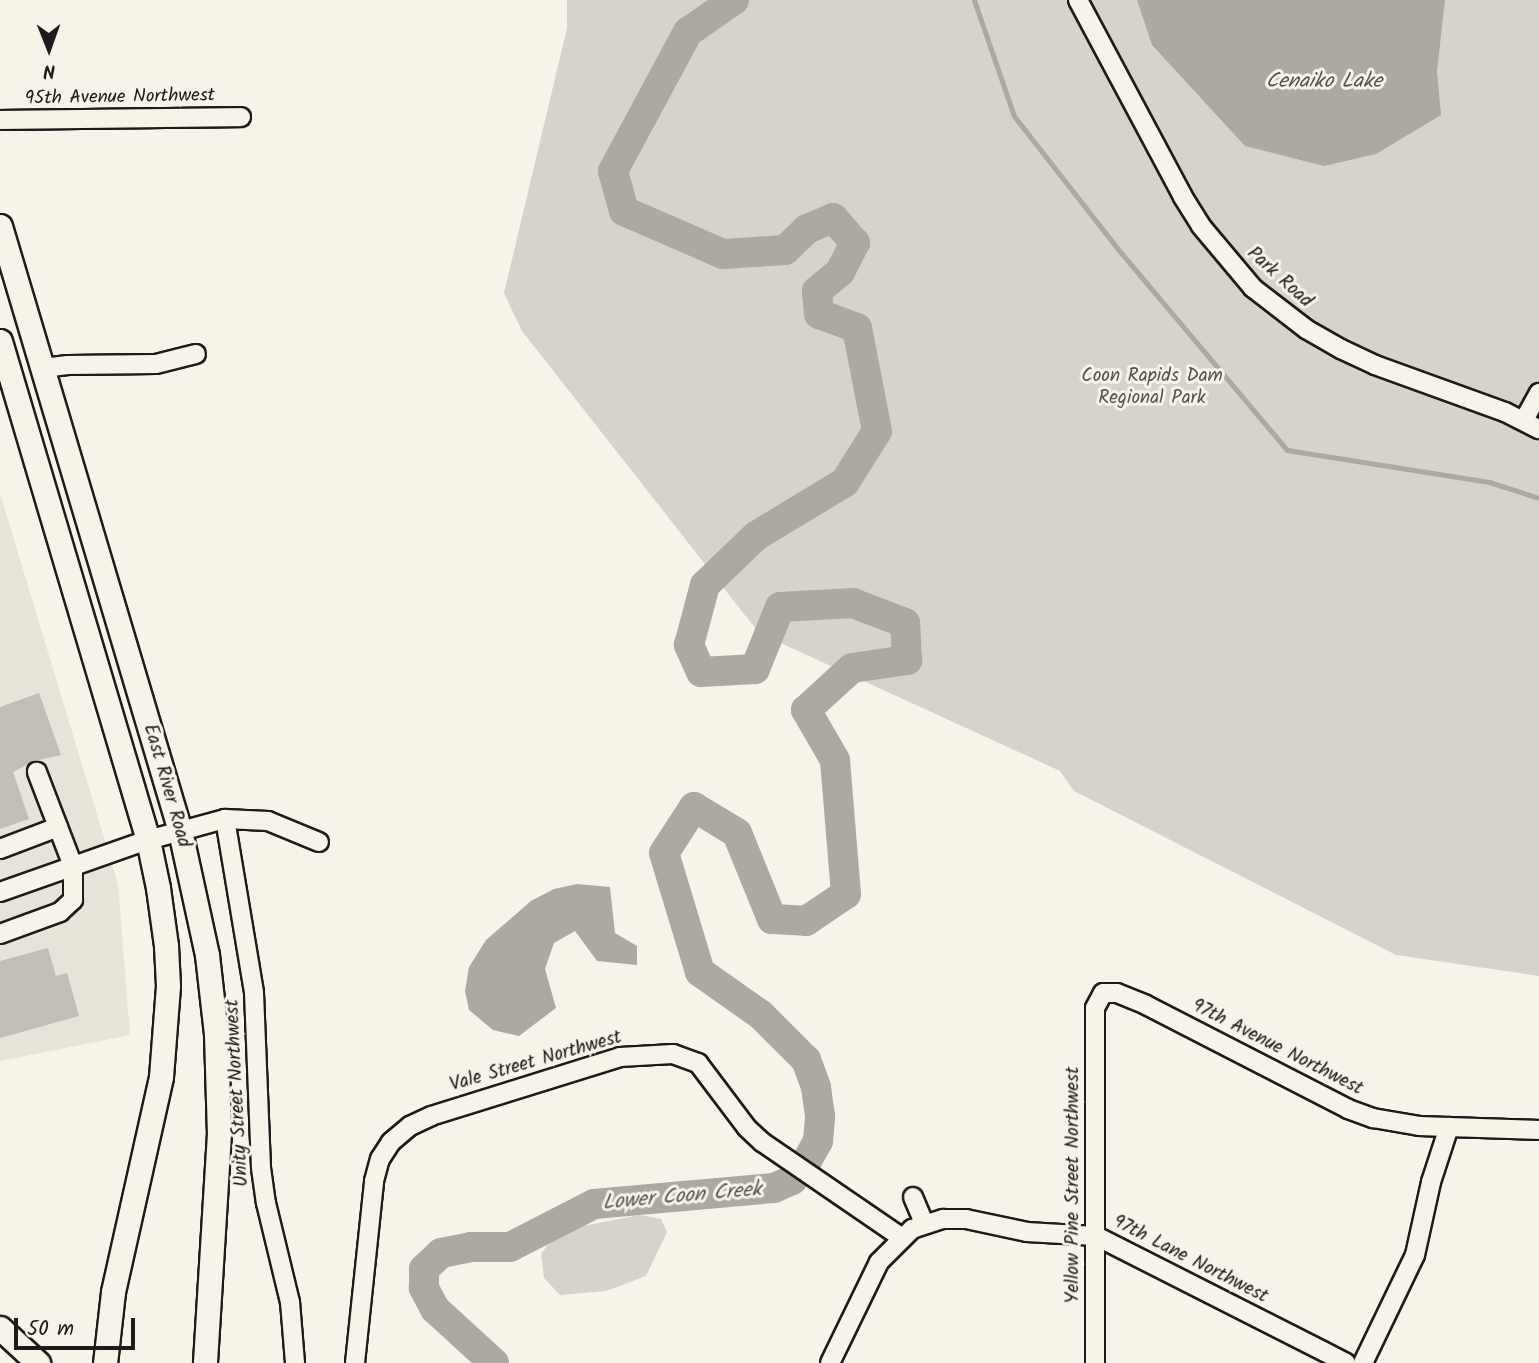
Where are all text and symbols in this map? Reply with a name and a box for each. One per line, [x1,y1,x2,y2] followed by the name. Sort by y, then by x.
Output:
[14,14,84,84] north arrow
[43,55,56,85] text: N
[1266,69,1382,95] water label: Cenaiko Lake
[25,85,215,111] street label: 95th Avenue Northwest
[1242,243,1316,313] street label: Park Road
[1081,366,1223,410] park label: Coon Rapids Dam Regional Park
[137,722,195,850] street label: East River Road
[1188,995,1366,1101] street label: 97th Avenue Northwest
[222,999,254,1187] street label: Unity Street Northwest
[447,1027,625,1097] street label: Vale Street Northwest
[1063,1067,1085,1303] street label: Yellow Pine Street Northwest
[601,1178,763,1216] water label: Lower Coon Creek
[1109,1211,1271,1309] street label: 97th Lane Northwest
[18,1304,138,1348] scale bar
[27,1313,74,1346] text: 50 m

